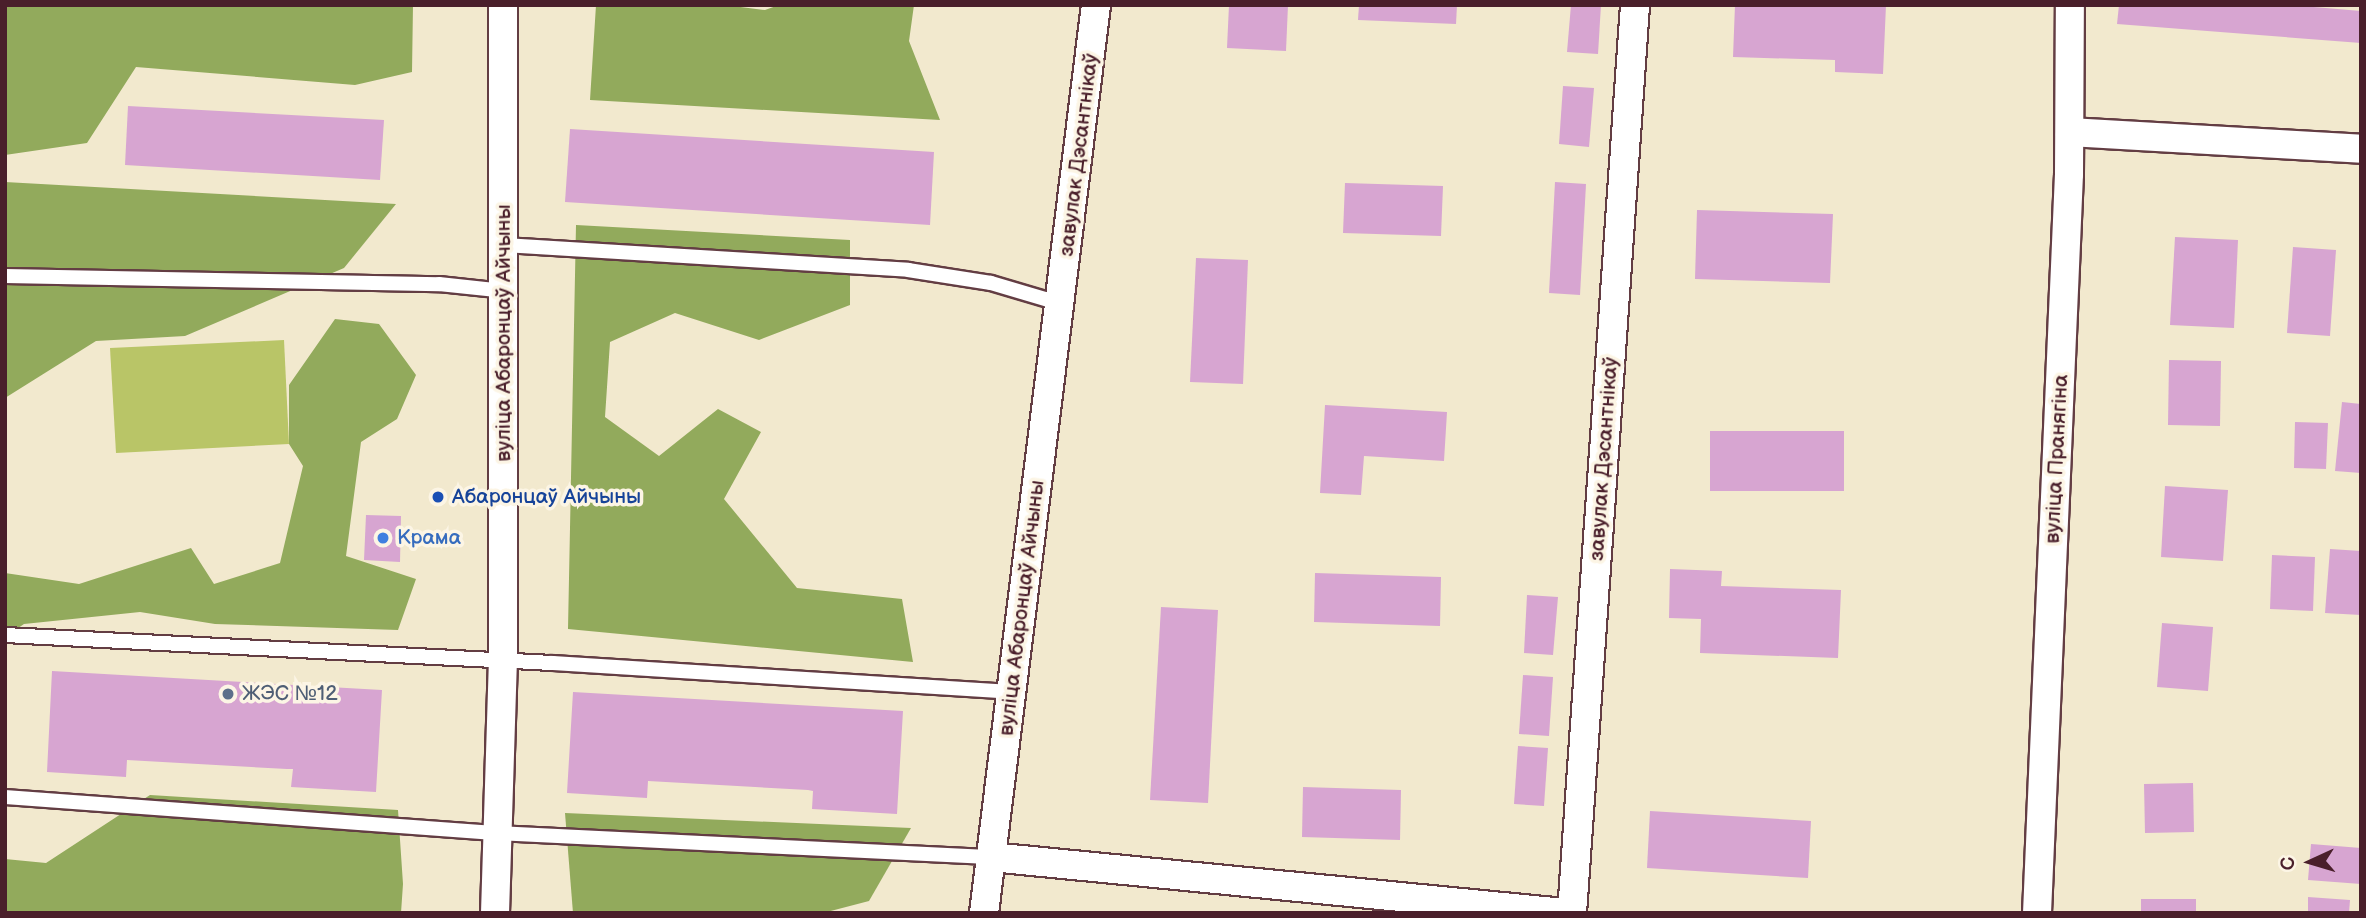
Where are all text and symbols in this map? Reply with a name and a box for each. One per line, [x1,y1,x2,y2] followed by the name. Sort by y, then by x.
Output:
[1054,52,1104,258] street label: завулак Дэсантнікаў
[491,204,517,462] street label: вуліца Абаронцаў Айчыны
[1584,356,1624,562] street label: завулак Дэсантнікаў
[2040,374,2074,544] street label: вуліца Пранягіна
[994,479,1050,737] street label: вуліца Абаронцаў Айчыны
[452,484,641,510] place label: Абаронцаў Айчыны
[430,489,446,505] marker: Абаронцаў Айчыны
[397,525,461,551] place label: Крама
[375,530,391,546] marker: Крама
[242,681,338,707] place label: ЖЭС №12
[220,686,236,702] marker: ЖЭС №12
[2275,827,2345,897] north arrow
[2277,856,2300,871] text: С

